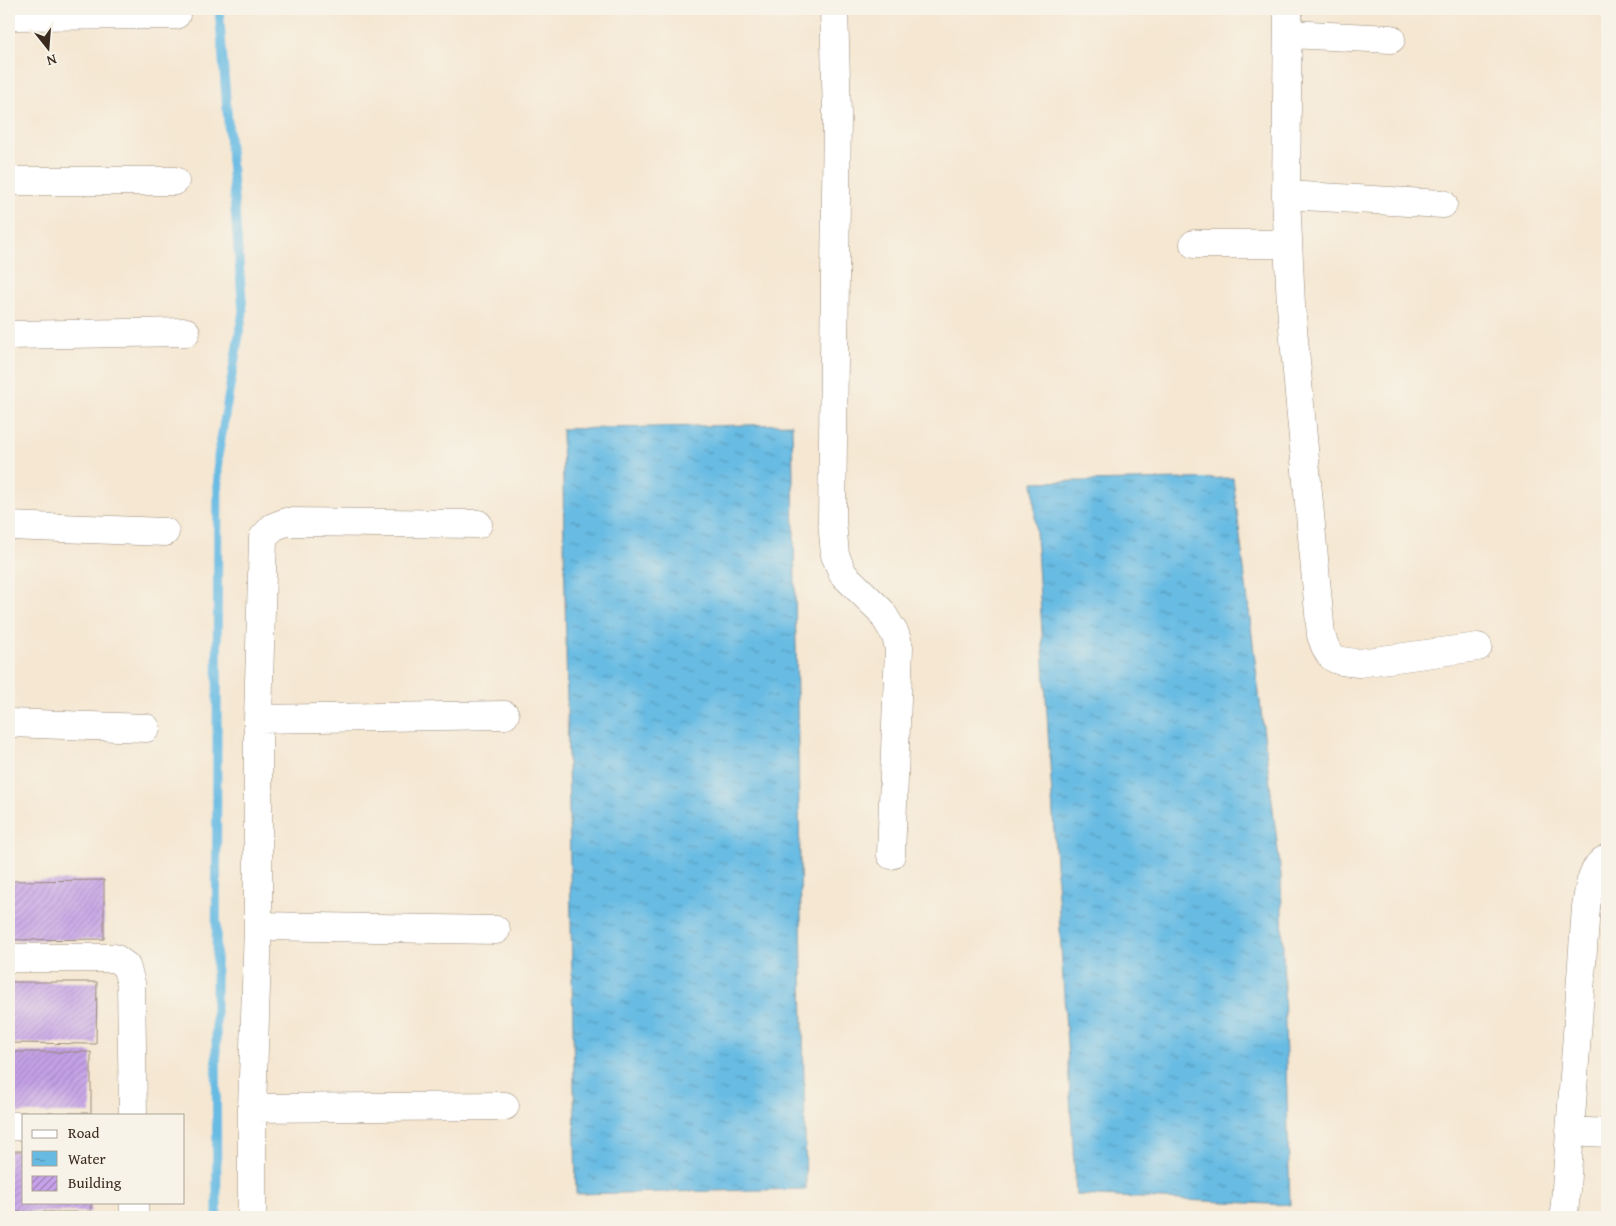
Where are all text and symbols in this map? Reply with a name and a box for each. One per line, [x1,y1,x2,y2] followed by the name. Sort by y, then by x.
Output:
[22,22,72,72] north arrow
[44,50,59,72] text: N
[22,1114,185,1204] legend
[68,1122,99,1143] text: Road
[68,1148,106,1169] text: Water
[68,1172,122,1193] text: Building

